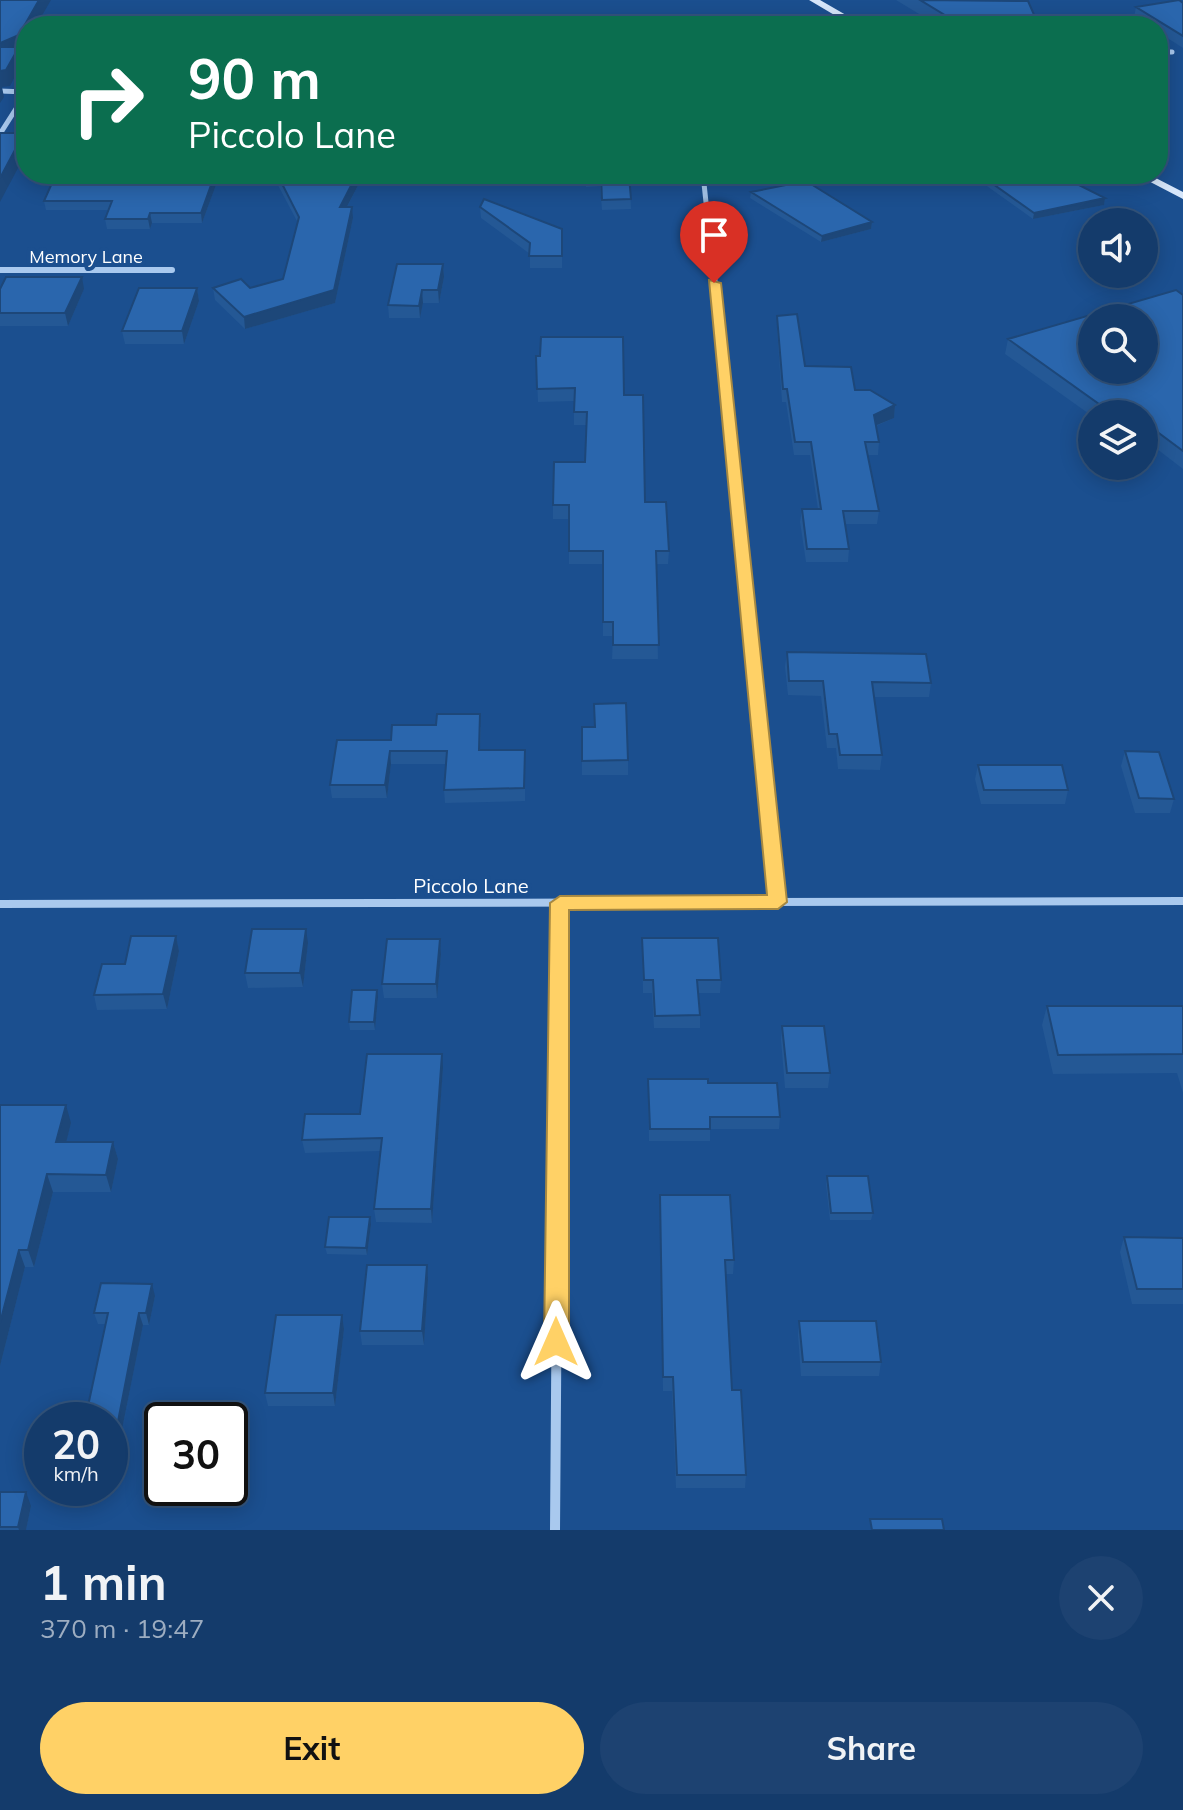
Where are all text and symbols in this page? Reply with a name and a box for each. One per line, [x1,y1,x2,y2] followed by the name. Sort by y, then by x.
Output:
[188,43,321,113] text: 90 m
[56,48,160,152] icon: right
[188,112,396,157] text: Piccolo Lane
[680,201,748,283] pin
[1078,208,1158,480] map controls
[1078,208,1158,288] button: sound
[692,213,736,257] icon: arrive
[29,245,143,268] street label: Memory Lane
[1078,304,1158,384] button: search
[1078,400,1158,480] button: layers
[413,873,529,898] street label: Piccolo Lane
[514,1300,598,1384] position arrow
[144,1402,248,1506] speed limit sign: 30
[52,1419,100,1469] text: 20
[53,1461,99,1486] text: km/h
[40,1552,167,1612] text: 1 min
[1059,1556,1143,1640] button: close
[40,1612,204,1645] text: 370 m · 19:47
[40,1702,584,1794] button: Exit
[600,1702,1143,1794] button: Share

